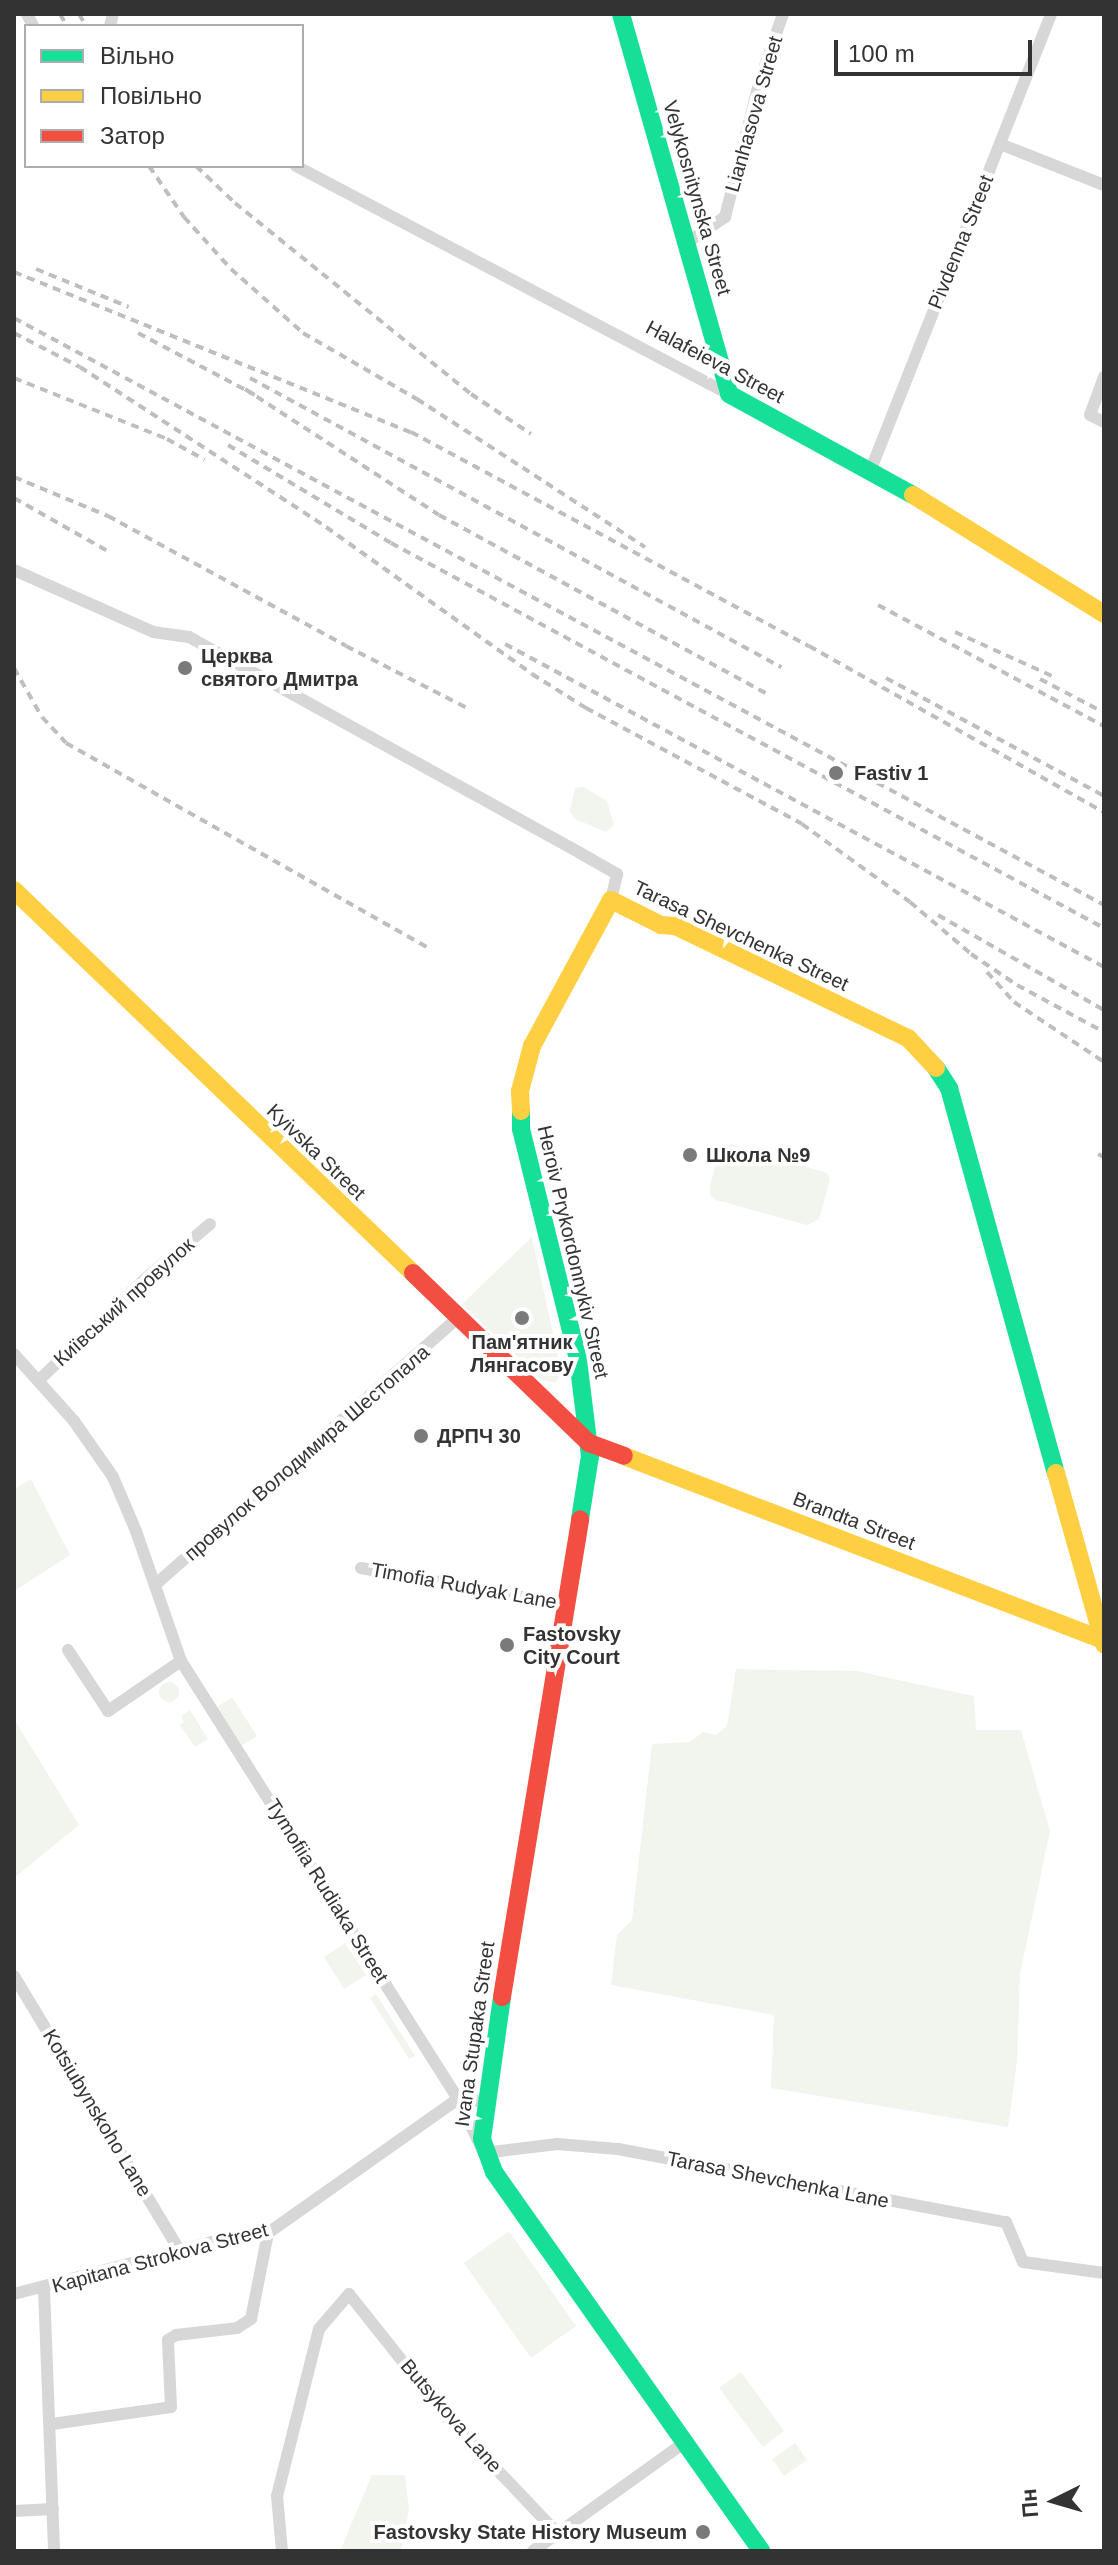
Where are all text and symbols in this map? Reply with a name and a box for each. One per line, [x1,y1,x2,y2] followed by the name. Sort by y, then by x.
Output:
[24,24,304,168] legend
[838,24,1036,74] scale bar
[720,33,788,195] street label: Lianhasova Street
[848,40,915,67] text: 100 m
[100,42,174,69] text: Вільно
[100,82,202,109] text: Повільно
[658,98,736,298] street label: Velykosnitynska Street
[100,122,165,149] text: Затор
[923,172,999,312] street label: Pivdenna Street
[642,315,788,409] street label: Halafeieva Street
[201,644,358,691] place label: Церква святого Дмитра
[176,659,194,677] marker: Церква святого Дмитра
[854,761,928,785] place label: Fastiv 1
[825,762,847,784] marker: Fastiv 1
[630,876,852,996] street label: Tarasa Shevchenka Street
[262,1099,370,1205] street label: Kyivska Street
[532,1123,614,1381] street label: Heroiv Prykordonnykiv Street
[706,1143,810,1167] place label: Школа №9
[681,1146,699,1164] marker: Школа №9
[49,1233,199,1371] street label: Київський провулок
[513,1309,531,1327] marker: Пам'ятник Лянгасову
[470,1330,574,1377] place label: Пам'ятник Лянгасову
[180,1340,434,1566] street label: провулок Володимира Шестопала
[437,1424,521,1448] place label: ДРПЧ 30
[412,1427,430,1445] marker: ДРПЧ 30
[790,1487,918,1555] street label: Brandta Street
[369,1558,559,1614] street label: Timofia Rudyak Lane
[523,1622,621,1669] place label: Fastovsky City Court
[498,1636,516,1654] marker: Fastovsky City Court
[261,1795,393,1987] street label: Tymofiia Rudiaka Street
[450,1940,500,2128] street label: Ivana Stupaka Street
[37,2025,157,2201] street label: Kotsiubynskoho Lane
[665,2147,891,2213] street label: Tarasa Shevchenka Lane
[50,2218,270,2298] street label: Kapitana Strokova Street
[395,2354,507,2478] street label: Butsykova Lane
[1014,2461,1094,2541] north arrow
[1016,2488,1043,2519] text: Пн
[374,2520,687,2544] place label: Fastovsky State History Museum
[694,2523,712,2541] marker: Fastovsky State History Museum

